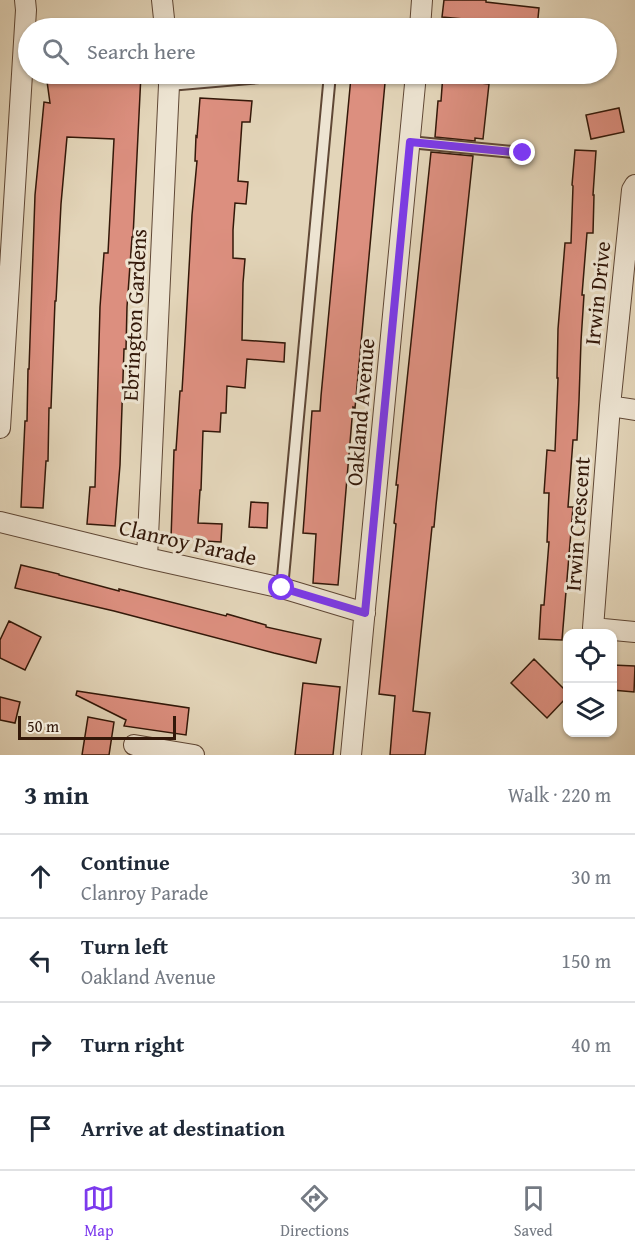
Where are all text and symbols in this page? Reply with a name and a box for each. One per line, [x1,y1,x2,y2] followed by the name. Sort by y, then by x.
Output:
[18,18,617,84] search box
[39,35,72,68] icon: search
[87,35,196,67] text: Search here
[509,139,535,165] route end
[114,228,154,402] street label: Ebrington Gardens
[576,240,618,346] street label: Irwin Drive
[338,337,382,487] street label: Oakland Avenue
[556,455,598,592] street label: Irwin Crescent
[116,511,260,573] street label: Clanroy Parade
[268,574,294,600] route start
[563,629,617,737] map controls
[563,629,617,683] button: locate
[563,683,617,737] button: layers
[18,713,176,740] scale bar
[27,714,59,738] text: 50 m
[24,775,89,814] text: 3 min
[508,780,611,809] text: Walk · 220 m
[81,846,170,878] text: Continue
[24,860,57,893] icon: ahead
[571,862,611,891] text: 30 m
[81,878,208,907] text: Clanroy Parade
[81,930,168,962] text: Turn left
[24,944,57,977] icon: left
[561,946,611,975] text: 150 m
[81,962,216,991] text: Oakland Avenue
[24,1028,57,1061] icon: right
[81,1028,184,1060] text: Turn right
[571,1030,611,1059] text: 40 m
[24,1112,57,1145] icon: arrive
[81,1112,285,1144] text: Arrive at destination
[82,1182,115,1242] tab: Map
[280,1182,349,1242] tab: Directions
[514,1182,553,1242] tab: Saved

